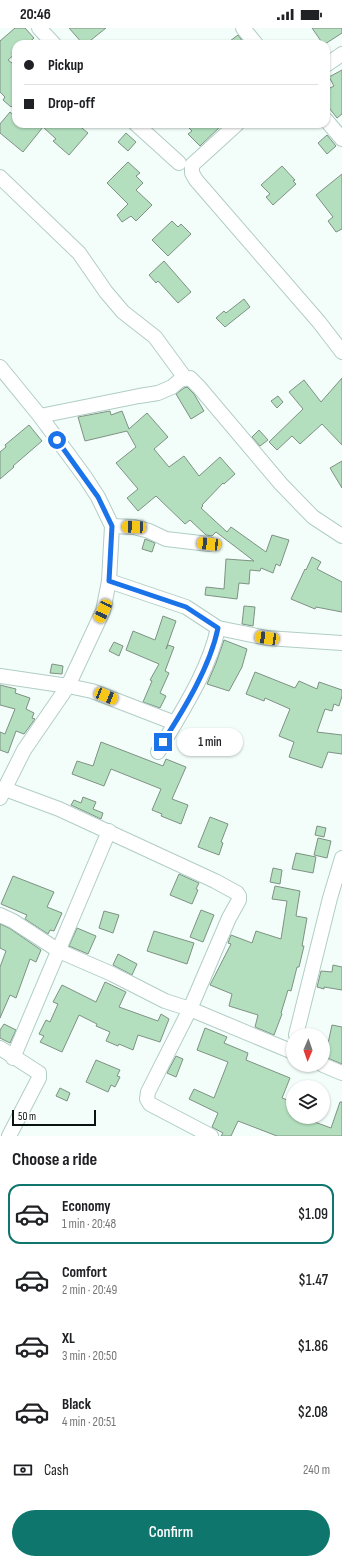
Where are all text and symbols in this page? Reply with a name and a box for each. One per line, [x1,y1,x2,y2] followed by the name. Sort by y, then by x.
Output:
[20,5,51,24] text: 20:46
[48,56,84,75] text: Pickup
[48,94,95,113] text: Drop-off
[48,431,66,449] route start
[122,521,146,533] car
[196,537,222,551] car
[92,598,114,624] car
[254,630,280,646] car
[93,686,119,706] car
[177,728,243,756] callout: 1 min
[154,733,172,751] route end
[198,734,222,750] text: 1 min
[286,1028,330,1072] north arrow
[286,1028,330,1124] map controls
[286,1080,330,1124] button: layers
[12,1108,96,1127] scale bar
[18,1110,36,1123] text: 50 m
[12,1149,97,1170] text: Choose a ride
[14,1196,50,1232] icon: car
[62,1197,111,1216] text: Economy
[298,1205,328,1224] text: $1.09
[62,1216,116,1232] text: 1 min · 20:48
[14,1262,50,1298] icon: car
[62,1263,107,1282] text: Comfort
[298,1271,328,1290] text: $1.47
[62,1282,117,1298] text: 2 min · 20:49
[14,1328,50,1364] icon: car
[62,1329,75,1348] text: XL
[298,1337,328,1356] text: $1.86
[62,1348,117,1364] text: 3 min · 20:50
[14,1394,50,1430] icon: car
[62,1395,91,1414] text: Black
[297,1403,328,1422] text: $2.08
[62,1414,116,1430] text: 4 min · 20:51
[12,1459,34,1481] icon: cash
[44,1461,69,1480] text: Cash
[303,1462,330,1478] text: 240 m
[12,1510,330,1556] button: Confirm

